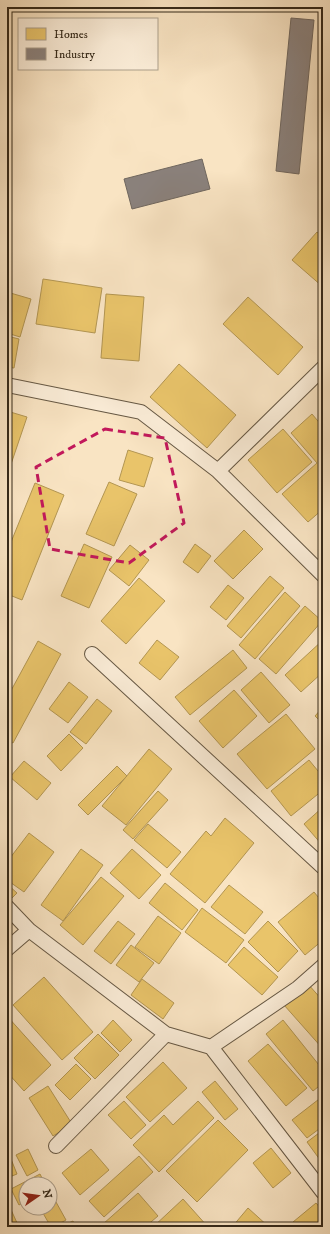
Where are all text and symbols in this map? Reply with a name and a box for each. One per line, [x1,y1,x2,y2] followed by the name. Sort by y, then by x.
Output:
[18,18,158,70] legend
[54,27,88,42] text: Homes
[54,47,95,62] text: Industry
[18,1176,58,1216] north arrow
[39,1188,55,1200] text: N

